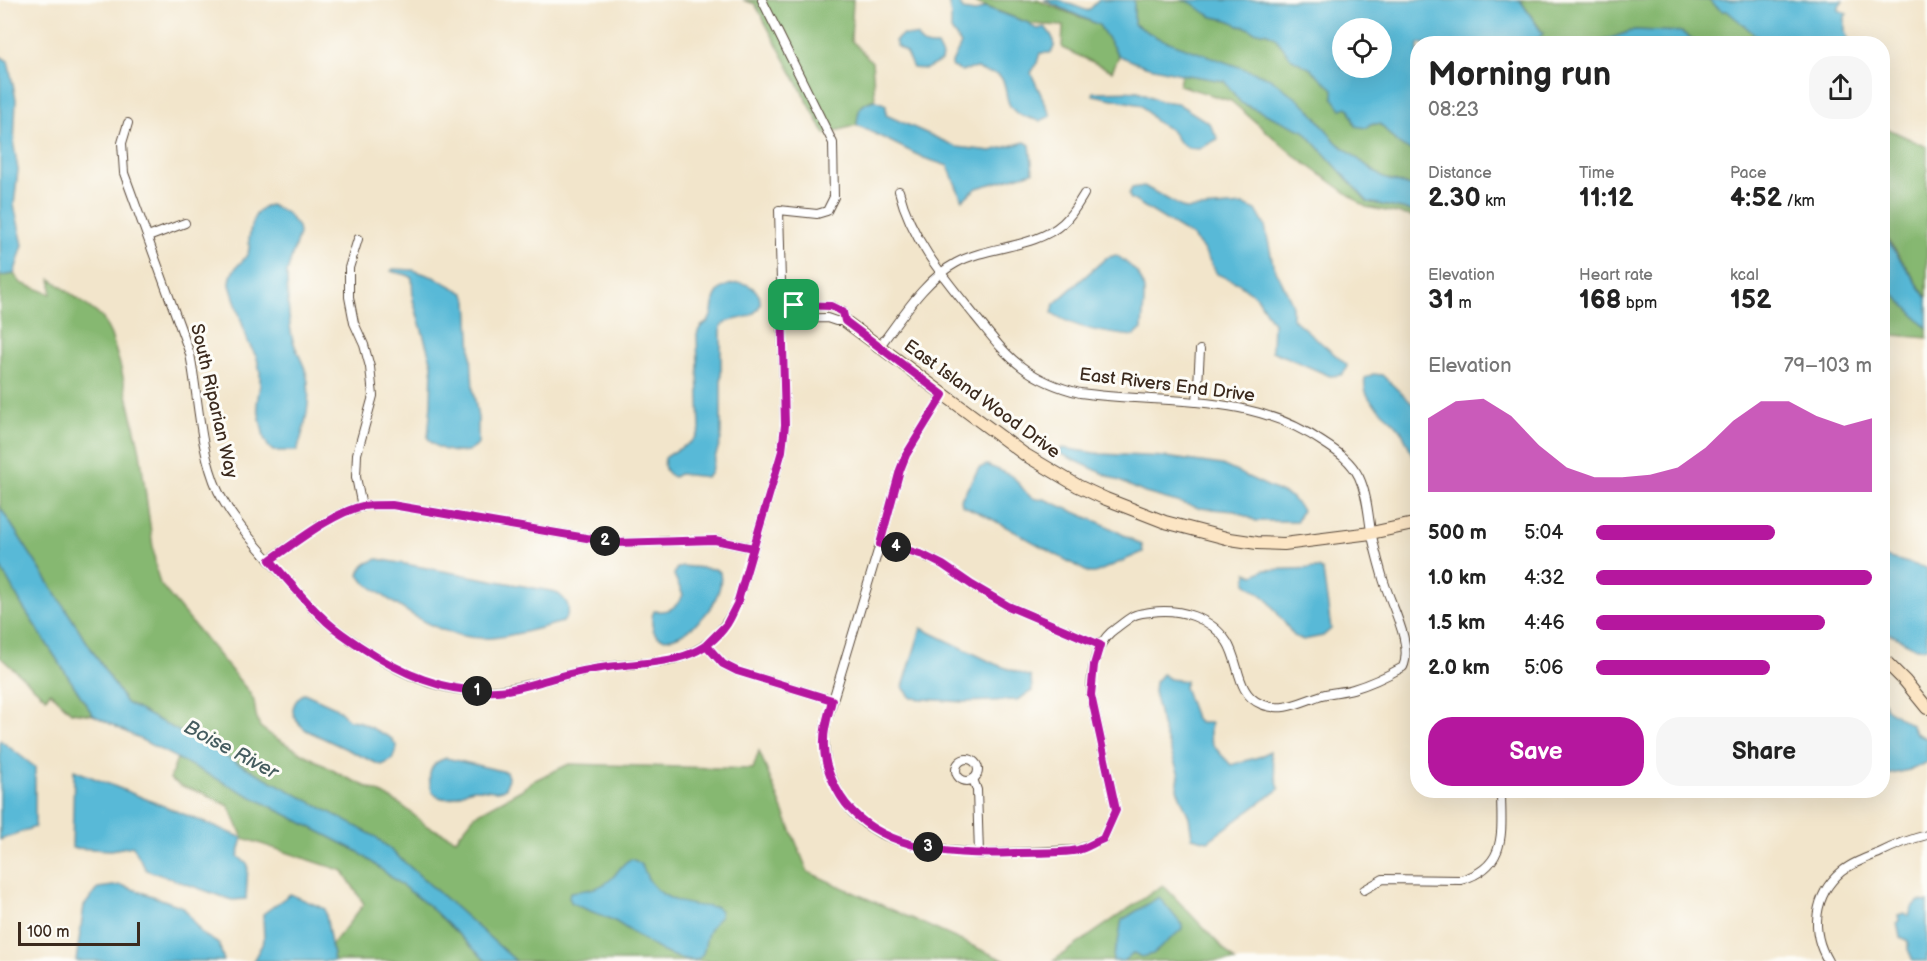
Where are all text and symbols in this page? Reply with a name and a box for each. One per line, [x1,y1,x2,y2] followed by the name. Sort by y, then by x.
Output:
[1332,18,1392,78] map controls
[1332,18,1392,78] button: locate
[1428,55,1611,95] text: Morning run
[1809,56,1872,119] button: share
[1428,98,1479,122] text: 08:23
[1428,164,1492,183] text: Distance
[1579,164,1614,183] text: Time
[1730,164,1766,183] text: Pace
[1428,183,1481,214] text: 2.30
[1579,183,1634,214] text: 11:12
[1730,183,1782,214] text: 4:52
[1481,192,1506,211] text: km
[1782,192,1815,211] text: /km
[1428,266,1495,285] text: Elevation
[1579,266,1653,285] text: Heart rate
[1730,266,1759,285] text: kcal
[768,279,819,330] pin
[1428,285,1454,316] text: 31
[1579,285,1621,316] text: 168
[1730,285,1772,316] text: 152
[777,288,810,321] icon: arrive
[1454,294,1472,313] text: m
[1621,294,1657,313] text: bpm
[186,322,242,481] street label: South Riparian Way
[900,335,1064,463] street label: East Island Wood Drive
[1428,354,1511,378] text: Elevation
[1784,354,1872,378] text: 79–103 m
[1078,364,1256,406] street label: East Rivers End Drive
[1428,521,1487,545] text: 500 m
[1524,521,1563,545] text: 5:04
[590,526,620,556] pin: 2
[600,531,610,550] text: 2
[881,532,911,562] pin: 4
[891,537,901,556] text: 4
[1428,566,1486,590] text: 1.0 km
[1524,566,1564,590] text: 4:32
[1428,611,1485,635] text: 1.5 km
[1524,611,1565,635] text: 4:46
[1428,656,1490,680] text: 2.0 km
[1524,656,1563,680] text: 5:06
[462,676,492,706] pin: 1
[474,681,480,700] text: 1
[180,715,284,786] water label: Boise River
[1428,717,1644,786] button: Save
[1656,717,1872,786] button: Share
[913,832,943,862] pin: 3
[923,837,933,856] text: 3
[18,919,140,946] scale bar
[27,923,70,942] text: 100 m

